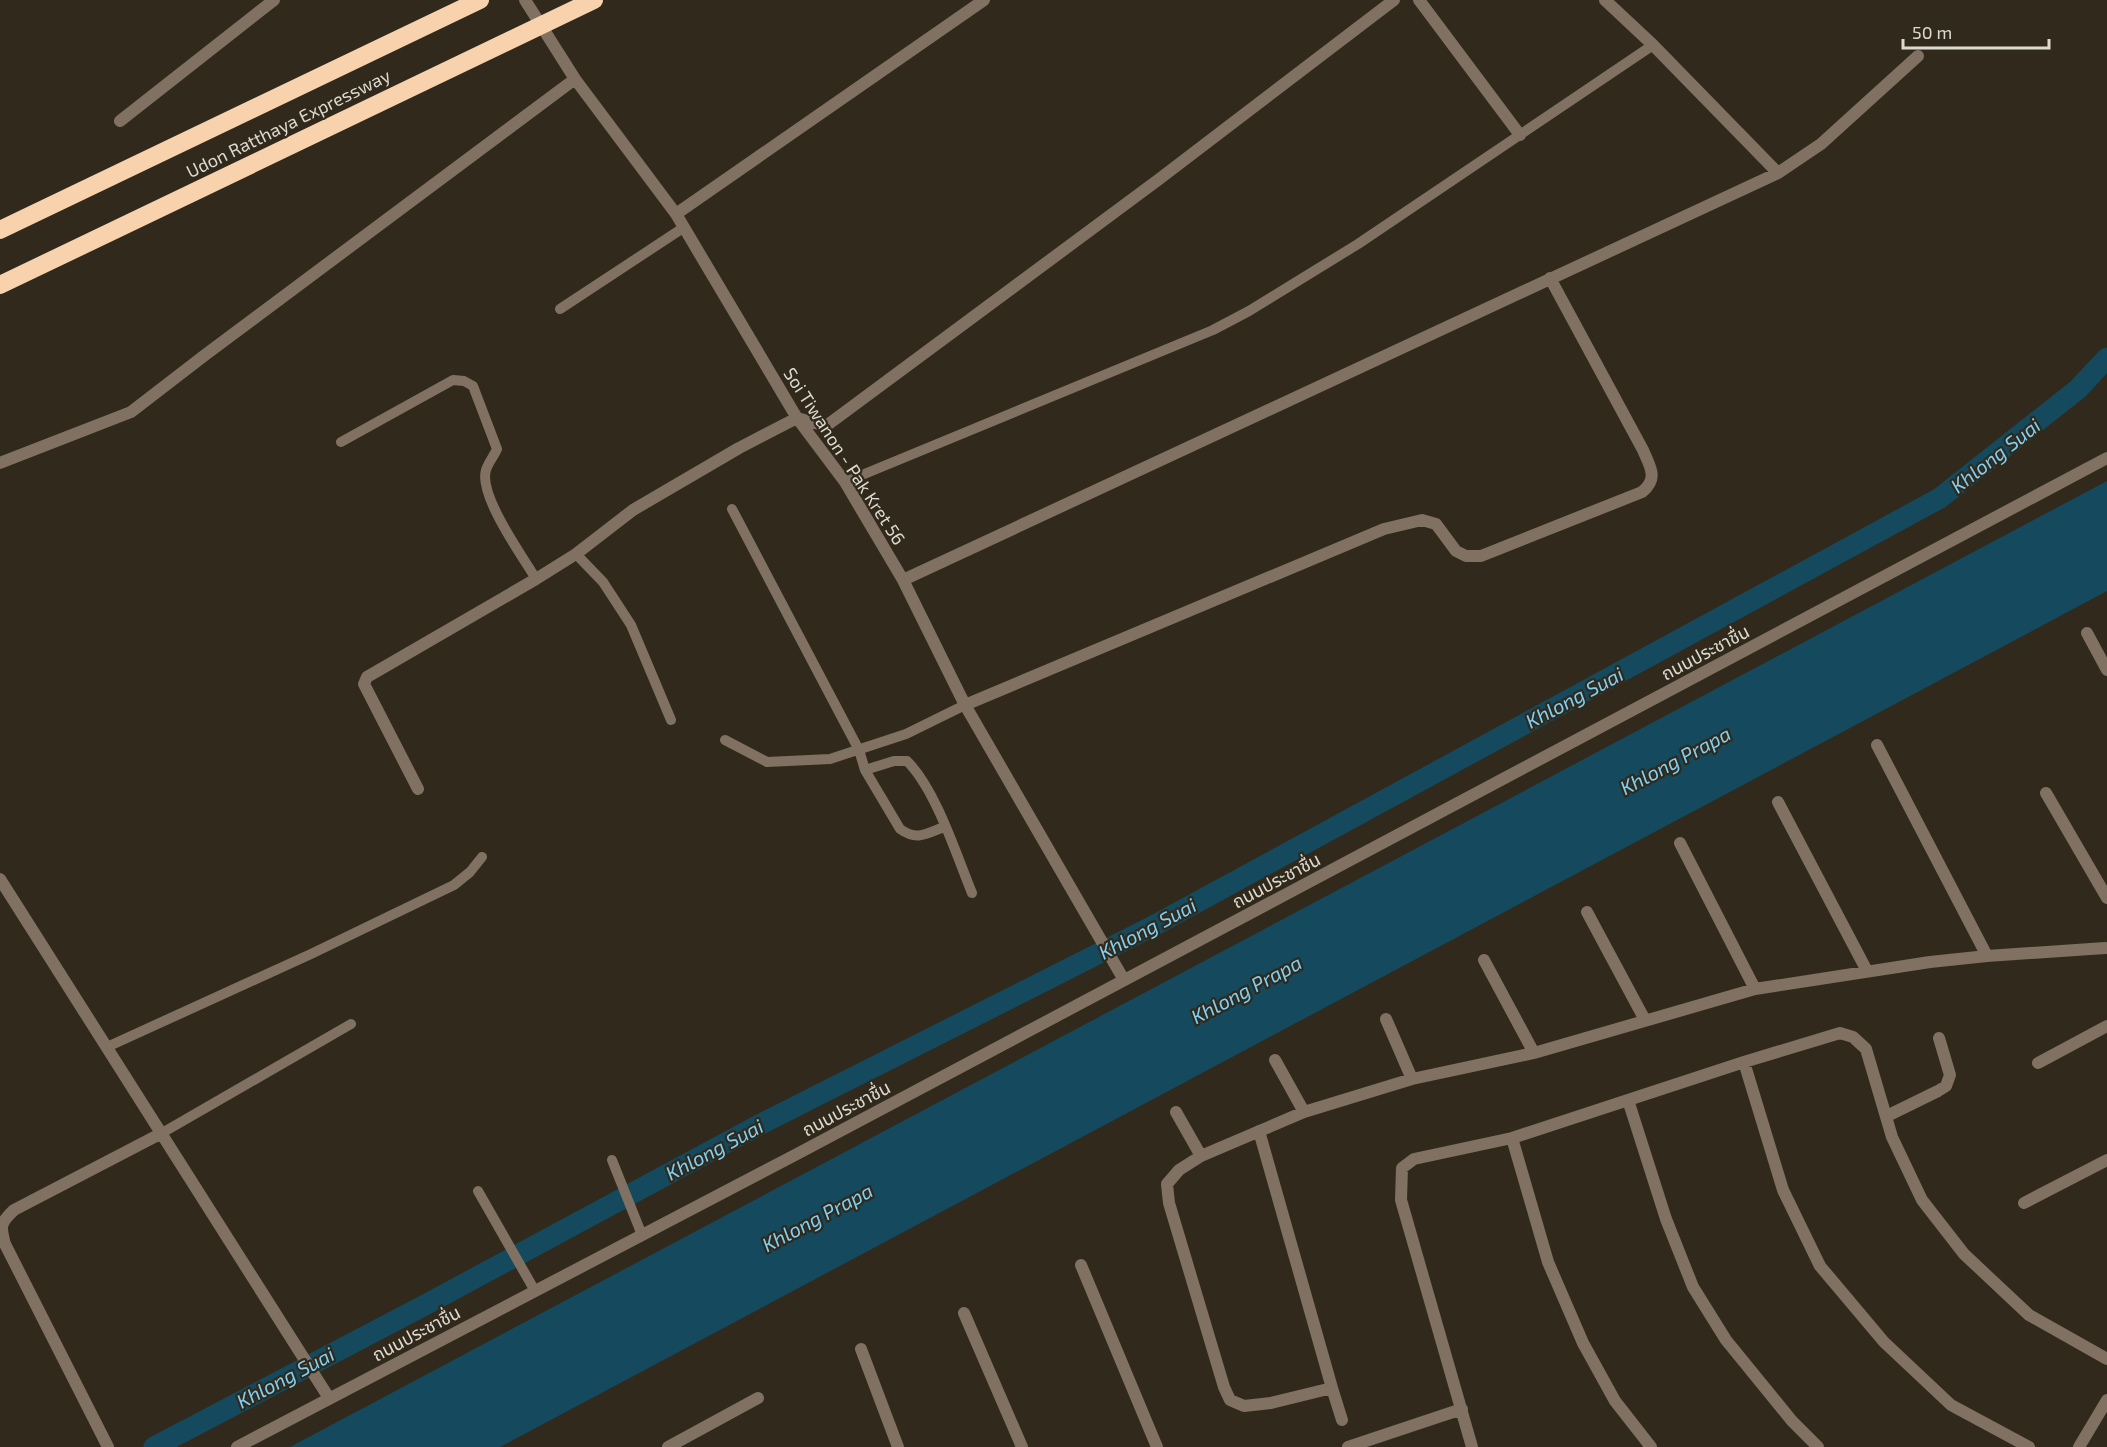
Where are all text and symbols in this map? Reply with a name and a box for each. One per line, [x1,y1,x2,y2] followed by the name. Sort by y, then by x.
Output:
[1903,12,2048,50] scale bar
[1912,21,1952,43] text: 50 m
[182,64,394,182] street label: Udon Ratthaya Expressway
[779,363,911,549] street label: Soi Tiwanon - Pak Kret 56
[1945,413,2045,497] water label: Khlong Suai
[1657,619,1753,684] street label: ถนนประชาชื่น
[1521,661,1627,733] water label: Khlong Suai
[1615,721,1735,799] water label: Khlong Prapa
[1228,847,1324,912] street label: ถนนประชาชื่น
[1094,892,1200,964] water label: Khlong Suai
[1186,950,1306,1028] water label: Khlong Prapa
[798,1075,894,1140] street label: ถนนประชาชื่น
[661,1113,767,1185] water label: Khlong Suai
[757,1178,877,1256] water label: Khlong Prapa
[368,1300,464,1365] street label: ถนนประชาชื่น
[232,1341,338,1413] water label: Khlong Suai

